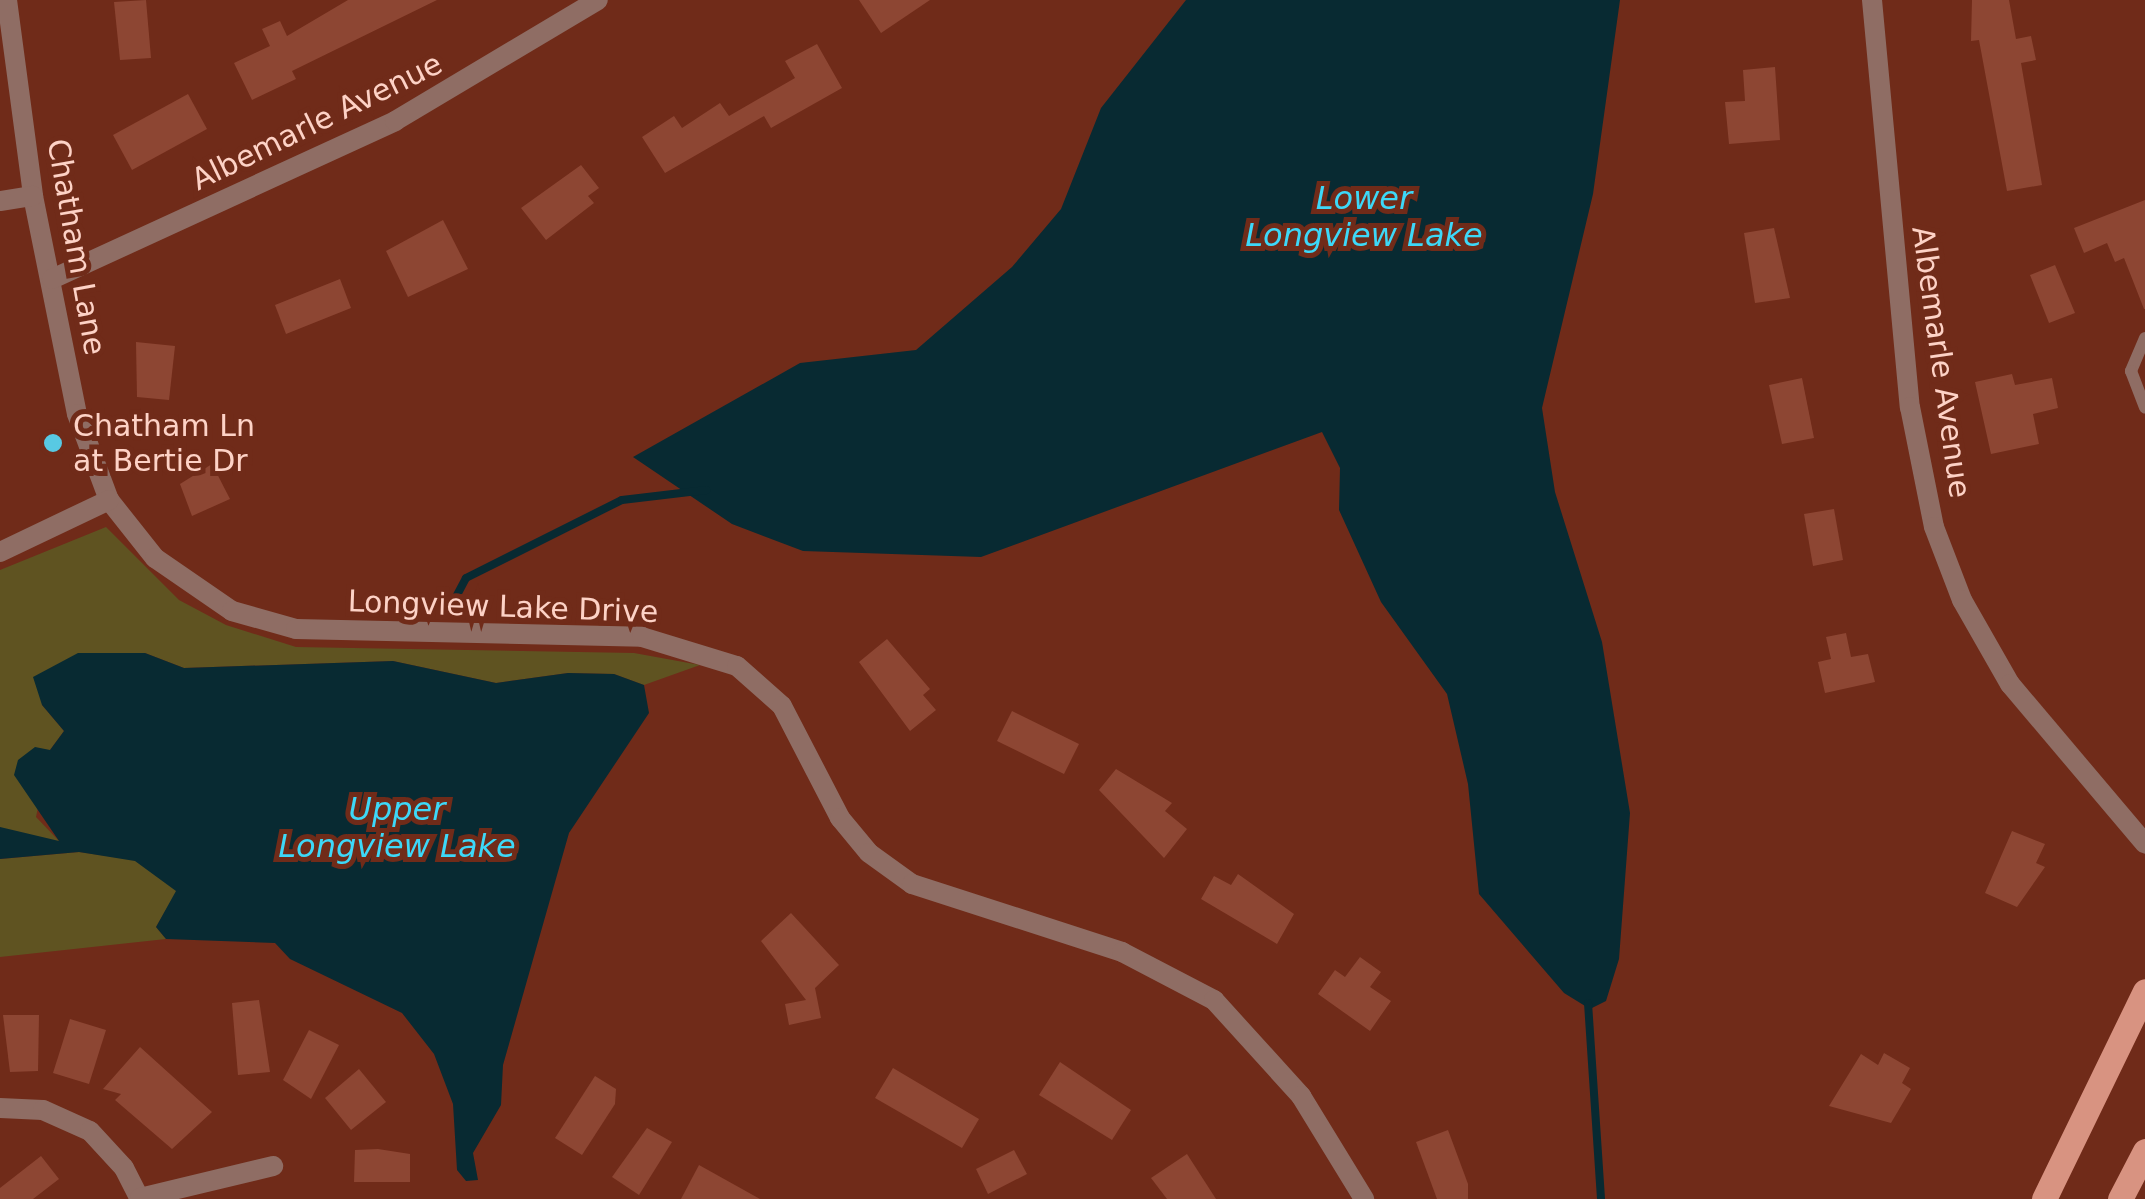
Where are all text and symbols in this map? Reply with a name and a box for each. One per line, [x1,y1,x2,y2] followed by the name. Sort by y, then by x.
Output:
[186,46,448,198] street label: Albemarle Avenue
[39,136,113,358] street label: Chatham Lane
[1245,180,1483,255] water label: Lower Longview Lake
[1904,224,1978,500] street label: Albemarle Avenue
[73,408,255,478] place label: Chatham Ln at Bertie Dr
[42,432,64,454] marker: Chatham Ln at Bertie Dr
[347,584,659,630] street label: Longview Lake Drive
[278,791,516,866] water label: Upper Longview Lake

